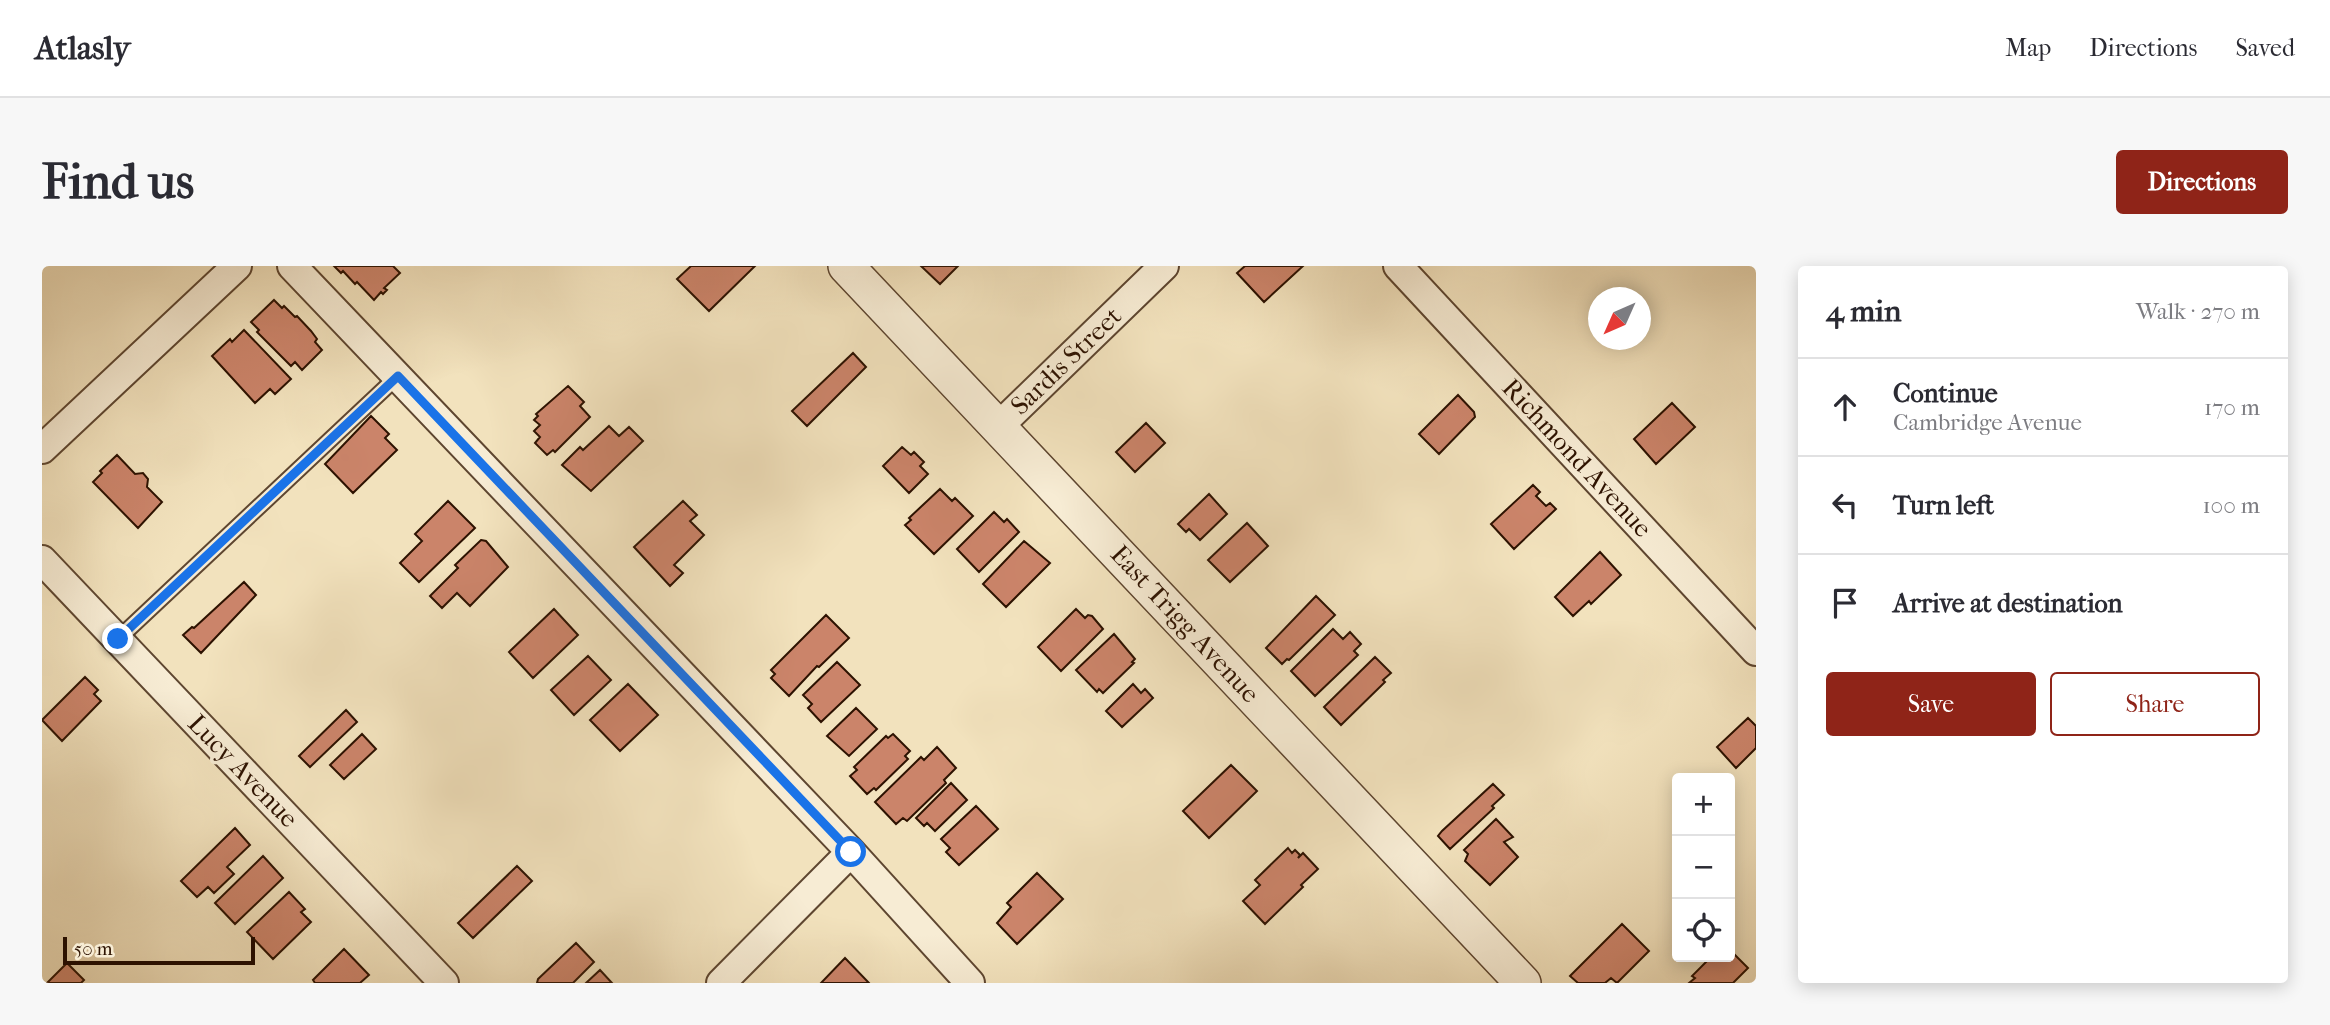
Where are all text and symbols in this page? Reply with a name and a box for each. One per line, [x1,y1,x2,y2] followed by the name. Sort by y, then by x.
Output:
[35,29,130,68] text: Atlasly
[2005,34,2051,62] text: Map
[2089,34,2197,62] text: Directions
[2235,34,2295,62] text: Saved
[2116,150,2288,214] button: Directions
[42,153,194,211] text: Find us
[1588,287,1651,350] north arrow
[1826,294,1901,329] text: 4 min
[2136,298,2260,325] text: Walk · 270 m
[1004,300,1128,421] street label: Sardis Street
[1496,372,1658,544] street label: Richmond Avenue
[1893,378,1998,409] text: Continue
[1826,388,1864,426] icon: ahead
[2204,394,2260,421] text: 170 m
[1893,409,2082,436] text: Cambridge Avenue
[1826,486,1864,524] icon: left
[1893,490,1994,521] text: Turn left
[2202,492,2260,519] text: 100 m
[1104,539,1266,709] street label: East Trigg Avenue
[1826,584,1864,622] icon: arrive
[1893,588,2123,619] text: Arrive at destination
[102,623,133,654] route end
[1826,672,2036,736] button: Save
[2050,672,2260,736] button: Share
[182,708,305,834] street label: Lucy Avenue
[1672,773,1735,962] map controls
[1672,773,1735,836] button: +
[835,836,866,867] route start
[1672,836,1735,899] button: −
[1672,899,1735,962] button: locate
[63,934,256,966] scale bar
[74,938,113,960] text: 50 m

